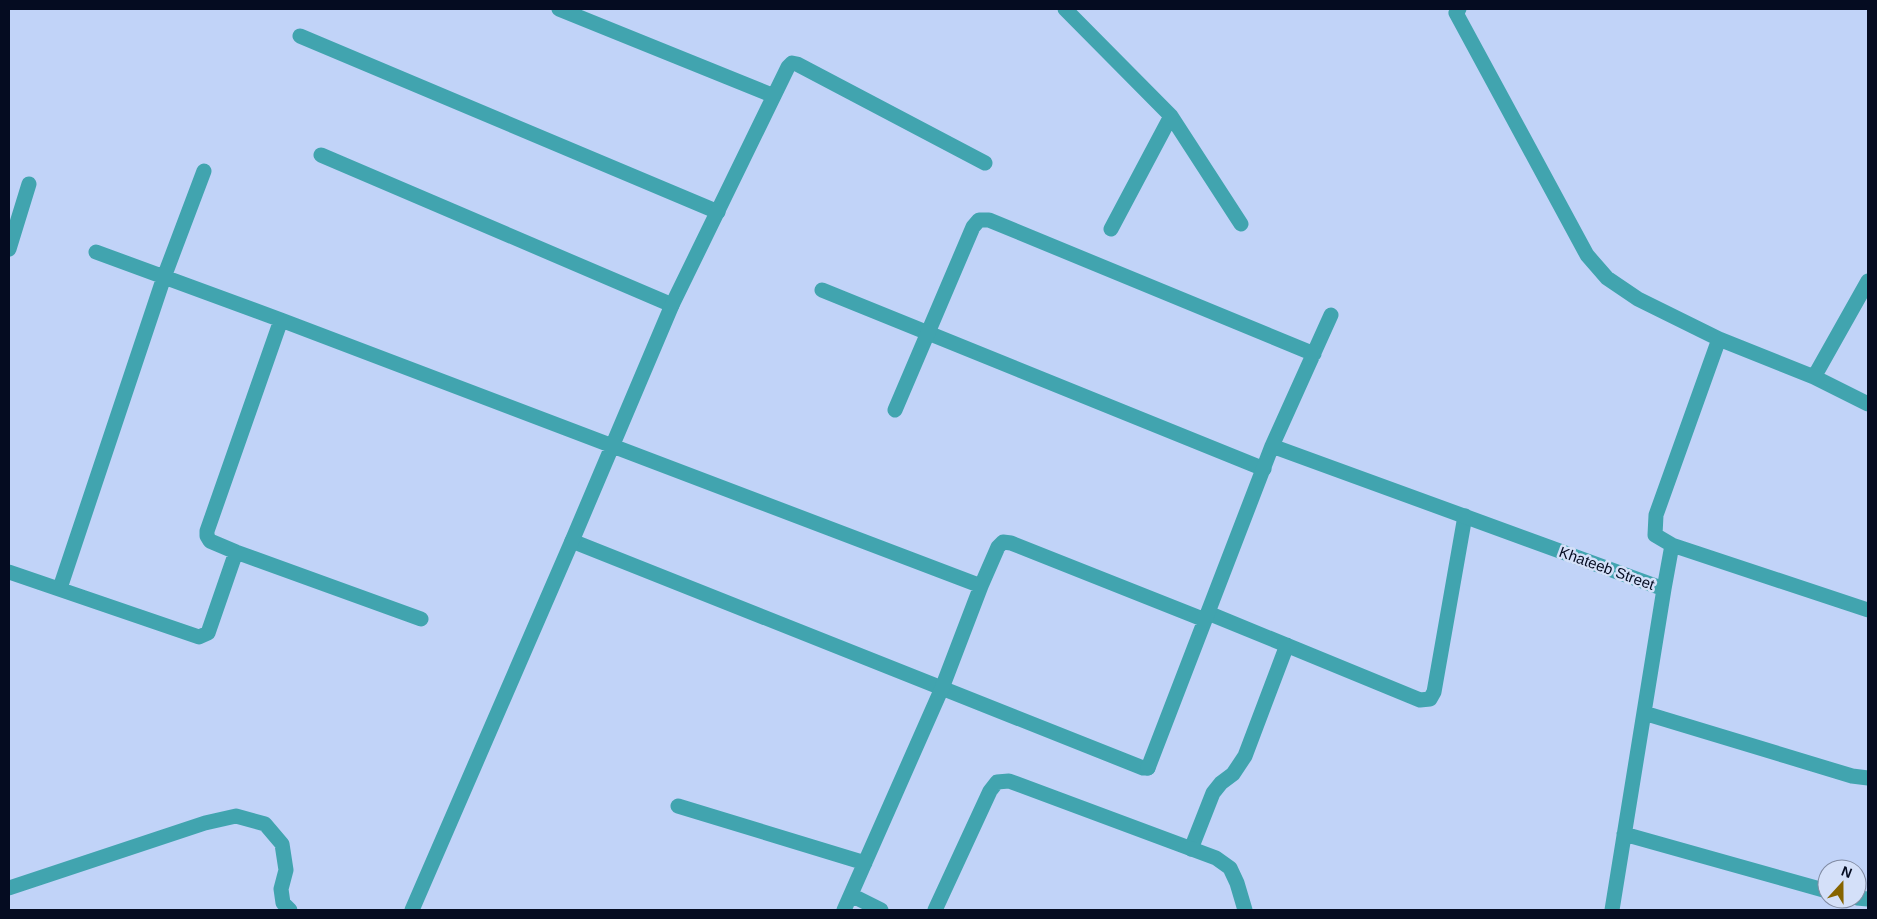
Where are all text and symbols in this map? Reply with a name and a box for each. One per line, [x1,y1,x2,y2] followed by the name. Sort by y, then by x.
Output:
[1557,543,1658,593] street label: Khateeb Street
[1817,859,1867,909] north arrow
[1839,863,1854,881] text: N

